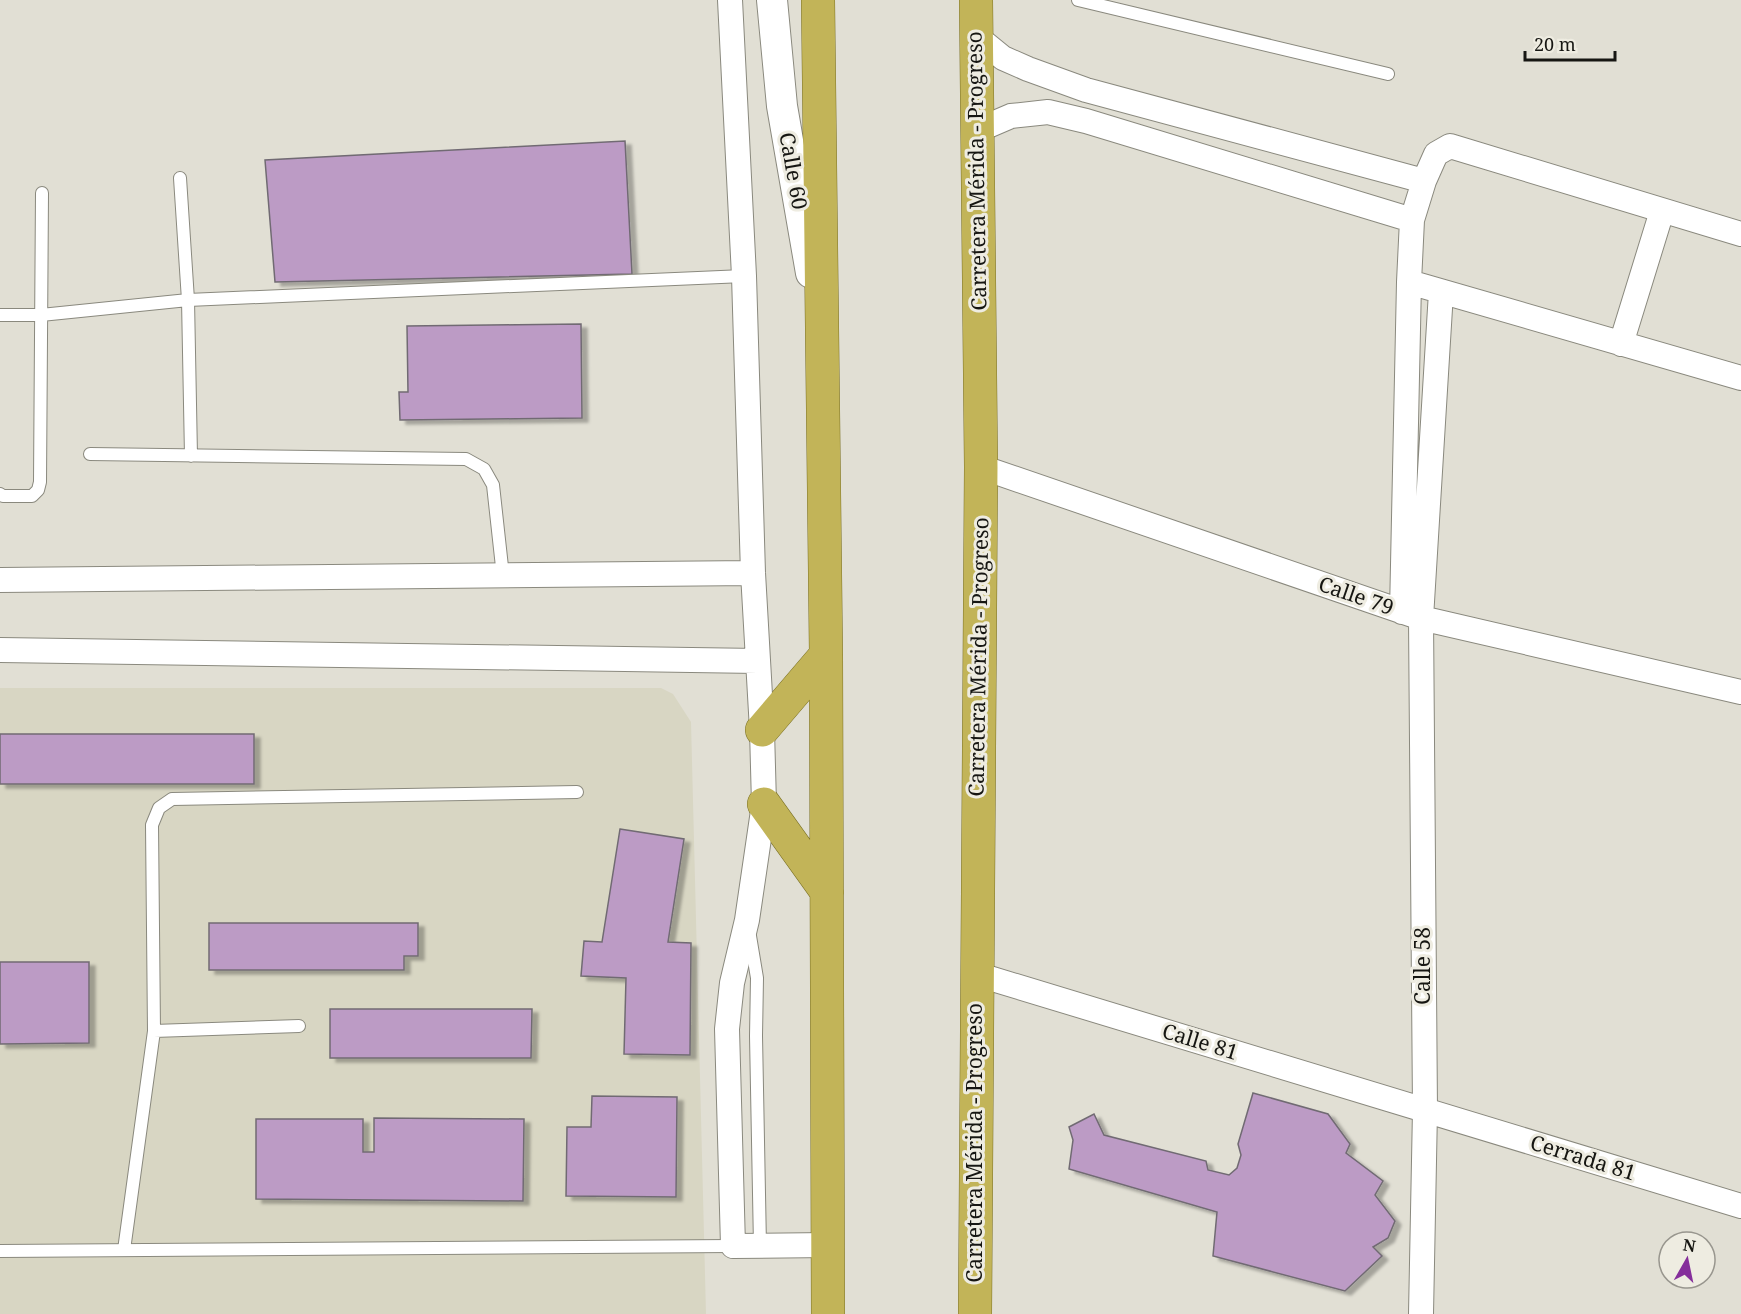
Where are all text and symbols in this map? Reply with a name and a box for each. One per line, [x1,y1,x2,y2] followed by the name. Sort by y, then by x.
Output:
[1525,24,1615,62] scale bar
[960,31,992,311] street label: Carretera Mérida - Progreso
[1534,32,1576,56] text: 20 m
[773,130,815,212] street label: Calle 60
[962,517,994,797] street label: Carretera Mérida - Progreso
[1315,569,1398,621] street label: Calle 79
[1408,927,1436,1005] street label: Calle 58
[960,1003,988,1283] street label: Carretera Mérida - Progreso
[1159,1016,1242,1066] street label: Calle 81
[1527,1128,1639,1186] street label: Cerrada 81
[1657,1230,1717,1290] north arrow
[1681,1233,1698,1257] text: N

